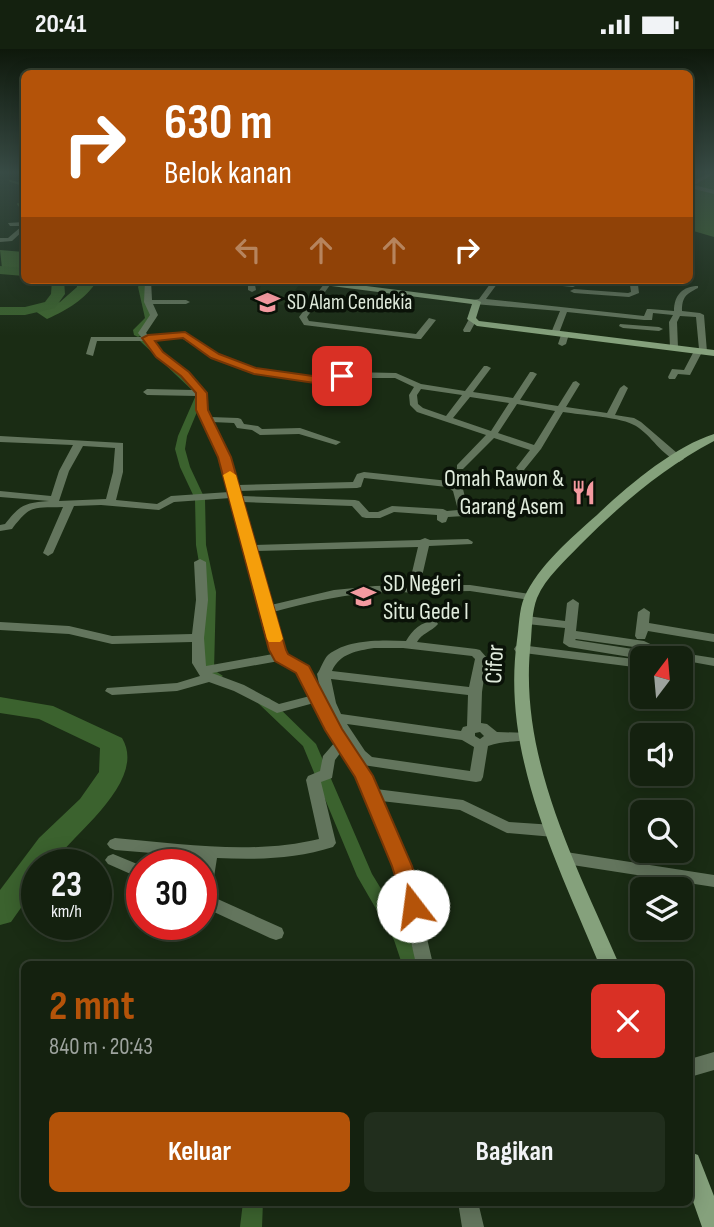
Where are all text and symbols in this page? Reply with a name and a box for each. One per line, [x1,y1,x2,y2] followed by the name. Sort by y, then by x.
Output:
[35,9,87,40] text: 20:41
[164,94,273,153] text: 630 m
[49,98,140,189] icon: right
[164,154,292,193] text: Belok kanan
[229,231,267,269] icon: left
[302,231,340,269] icon: ahead
[375,231,413,269] icon: ahead
[448,231,486,269] icon: right
[253,288,281,316] school or university icon: SD Alam Cendekia
[287,290,412,315] place label: SD Alam Cendekia
[312,346,372,406] pin
[323,357,361,395] icon: arrive
[444,464,564,521] place label: Omah Rawon & Garang Asem
[570,478,598,506] restaurant icon: Omah Rawon & Garang Asem
[383,569,469,626] place label: SD Negeri Situ Gede I
[349,583,377,611] school or university icon: SD Negeri Situ Gede I
[479,644,510,684] street label: Cifor
[630,646,693,709] north arrow
[630,646,693,940] map controls
[630,723,693,786] button: sound
[630,800,693,863] button: search
[126,849,217,940] speed limit sign: 30
[51,864,82,907] text: 23
[376,869,450,943] position arrow
[630,877,693,940] button: layers
[51,901,82,922] text: km/h
[49,981,135,1032] text: 2 mnt
[591,984,665,1058] button: close
[49,1033,153,1061] text: 840 m · 20:43
[49,1112,350,1192] button: Keluar
[364,1112,665,1192] button: Bagikan

